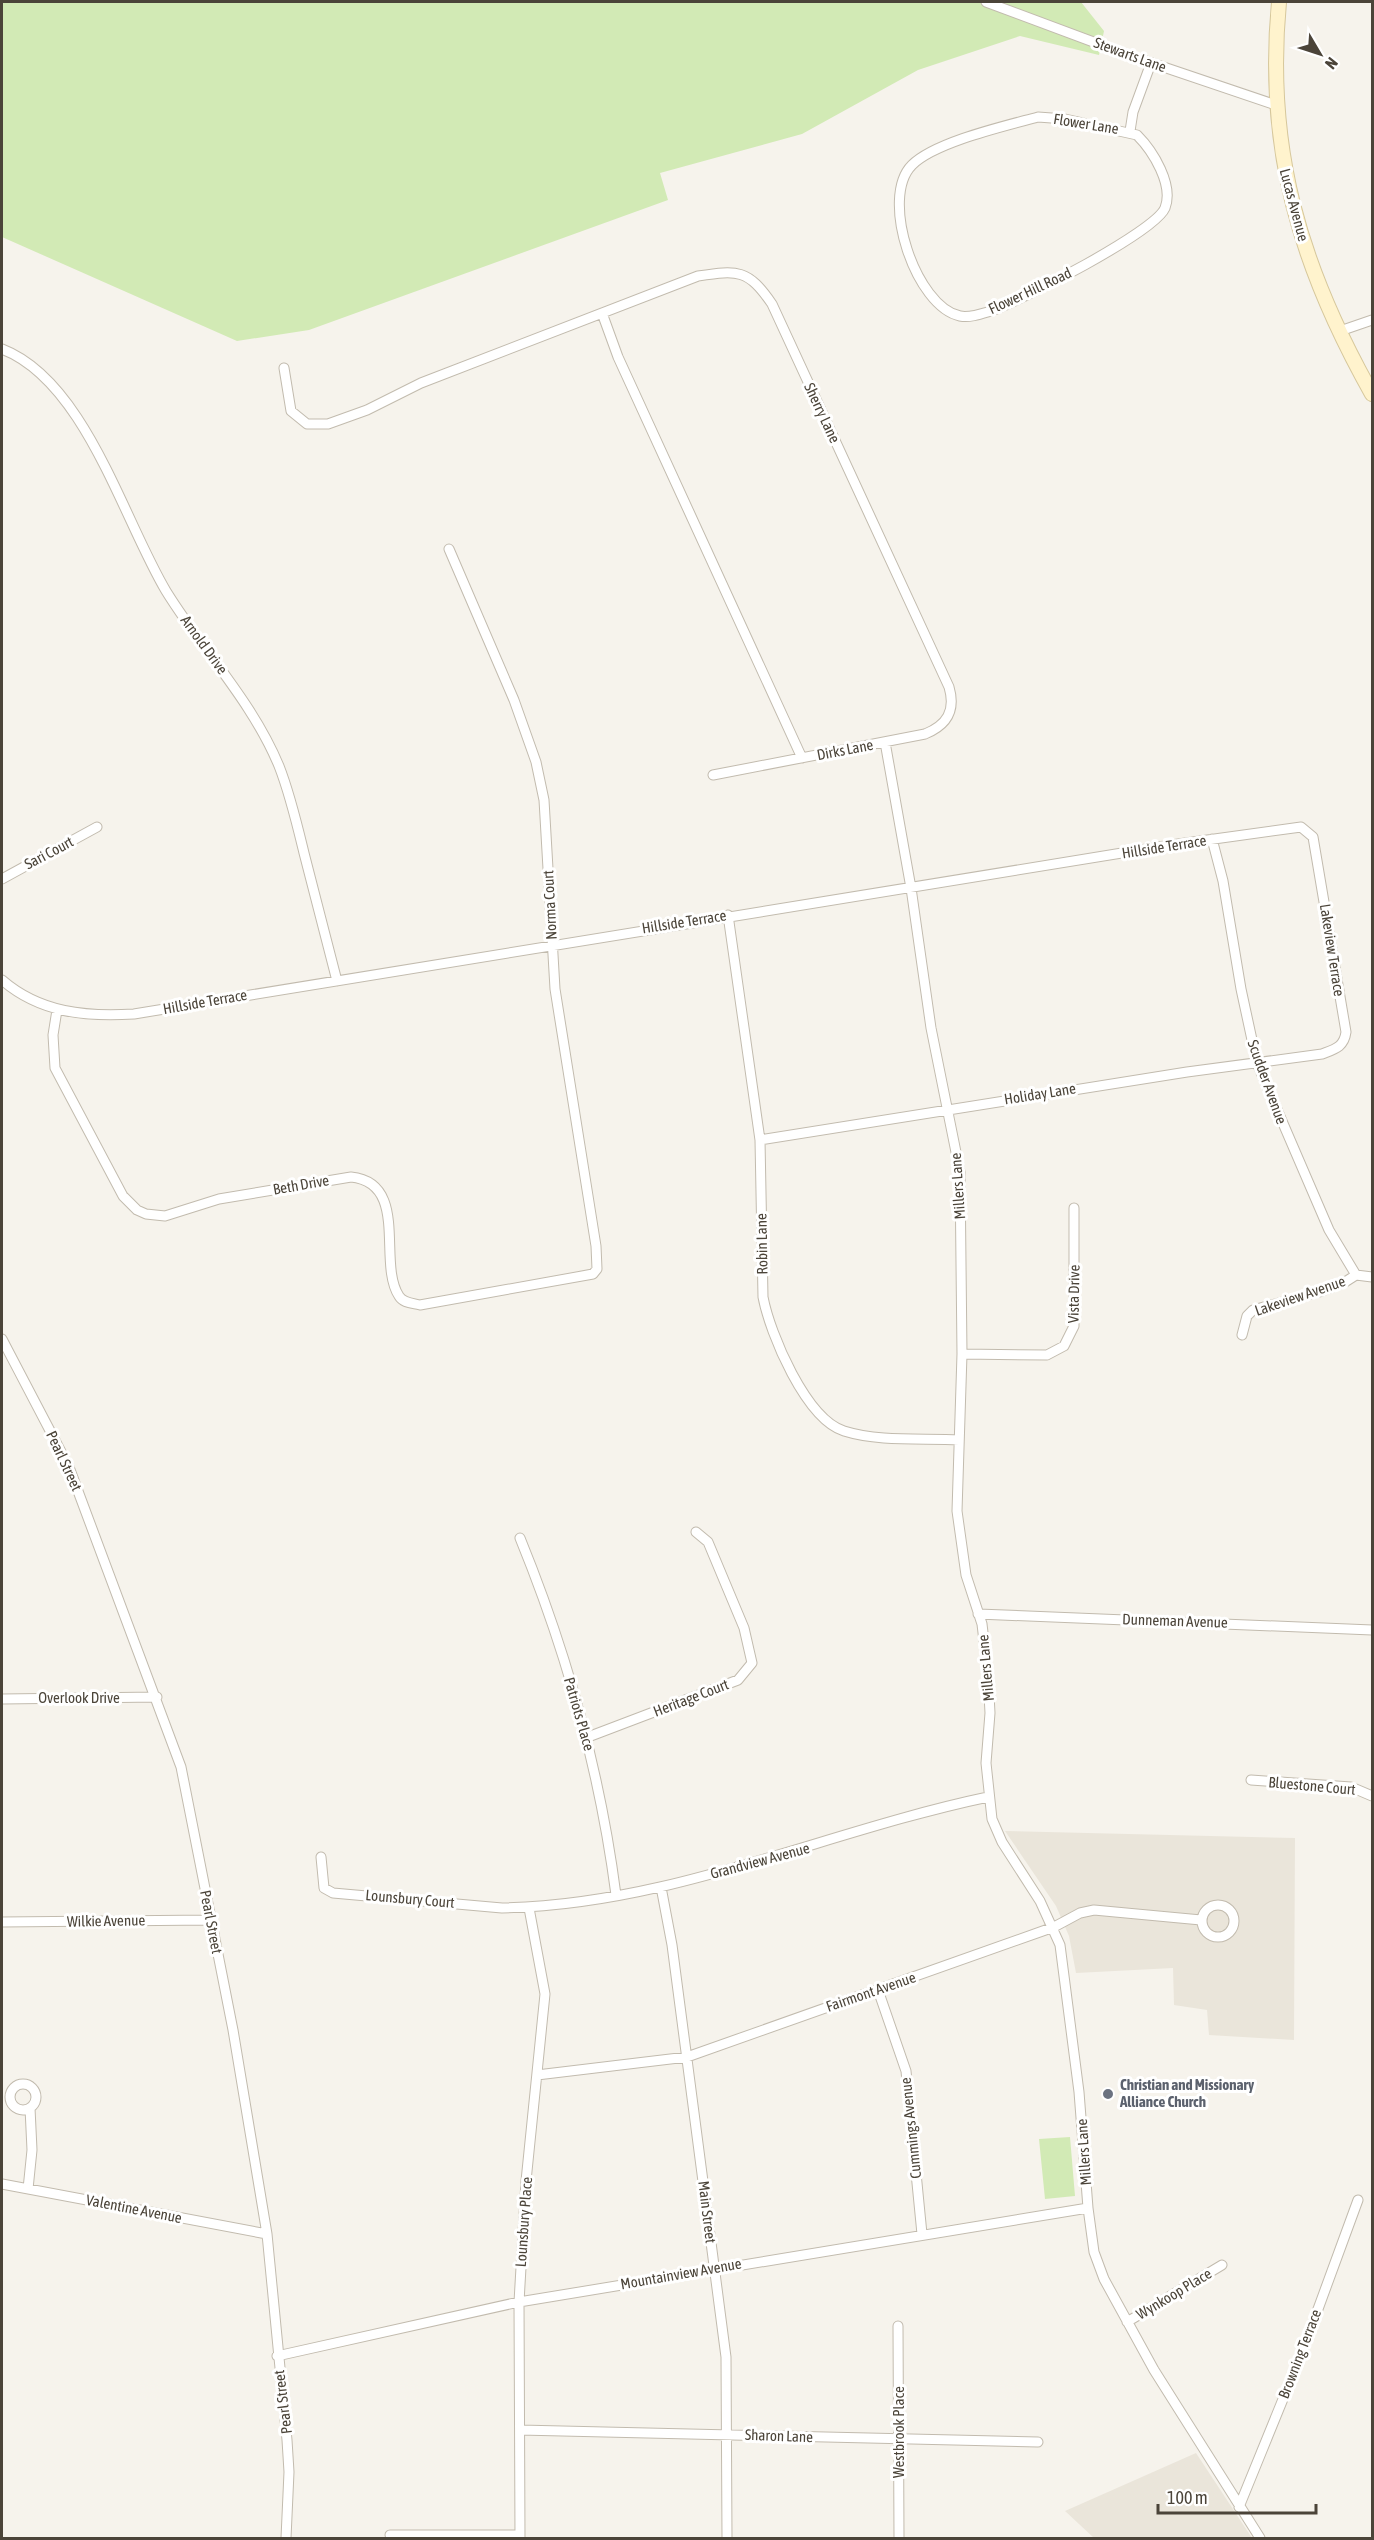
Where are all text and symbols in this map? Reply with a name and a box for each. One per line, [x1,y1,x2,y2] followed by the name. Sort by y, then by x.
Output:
[1290,24,1350,84] north arrow
[1092,34,1169,76] street label: Stewarts Lane
[1322,54,1342,73] text: N
[1052,110,1120,137] street label: Flower Lane
[1277,167,1312,243] street label: Lucas Avenue
[986,264,1074,317] street label: Flower Hill Road
[801,380,844,446] street label: Sherry Lane
[177,612,231,677] street label: Arnold Drive
[815,736,875,763] street label: Dirks Lane
[1121,831,1208,862] street label: Hillside Terrace
[21,833,76,872] street label: Sari Court
[539,870,560,940] street label: Norma Court
[1317,902,1348,998] street label: Lakeview Terrace
[641,906,728,937] street label: Hillside Terrace
[161,986,249,1017] street label: Hillside Terrace
[1244,1038,1291,1126] street label: Scudder Avenue
[1003,1079,1077,1108] street label: Holiday Lane
[947,1152,968,1220] street label: Millers Lane
[272,1171,330,1198] street label: Beth Drive
[752,1213,771,1275] street label: Robin Lane
[1064,1264,1083,1323] street label: Vista Drive
[1252,1272,1347,1319] street label: Lakeview Avenue
[43,1428,86,1494] street label: Pearl Street
[1122,1610,1228,1631] street label: Dunneman Avenue
[974,1634,997,1702] street label: Millers Lane
[561,1675,598,1753] street label: Patriots Place
[651,1675,731,1720] street label: Heritage Court
[38,1689,120,1706] street label: Overlook Drive
[1268,1773,1356,1798] street label: Bluestone Court
[708,1839,812,1882] street label: Grandview Avenue
[365,1886,455,1911] street label: Lounsbury Court
[197,1889,226,1955] street label: Pearl Street
[67,1911,145,1930] street label: Wilkie Avenue
[824,1968,918,2015] street label: Fairmont Avenue
[897,2076,924,2179] street label: Cummings Avenue
[1119,2076,1255,2110] place label: Christian and Missionary Alliance Church
[1101,2087,1115,2101] marker: Christian and Missionary Alliance Church
[1073,2118,1094,2186] street label: Millers Lane
[512,2176,535,2268] street label: Lounsbury Place
[695,2180,720,2244] street label: Main Street
[85,2191,184,2226] street label: Valentine Avenue
[619,2254,743,2293] street label: Mountainview Avenue
[1133,2264,1215,2323] street label: Wynkoop Place
[1275,2307,1324,2401] street label: Browning Terrace
[270,2369,295,2435] street label: Pearl Street
[890,2386,907,2478] street label: Westbrook Place
[745,2426,814,2445] street label: Sharon Lane
[1158,2477,1316,2515] scale bar
[1167,2487,1208,2508] text: 100 m

